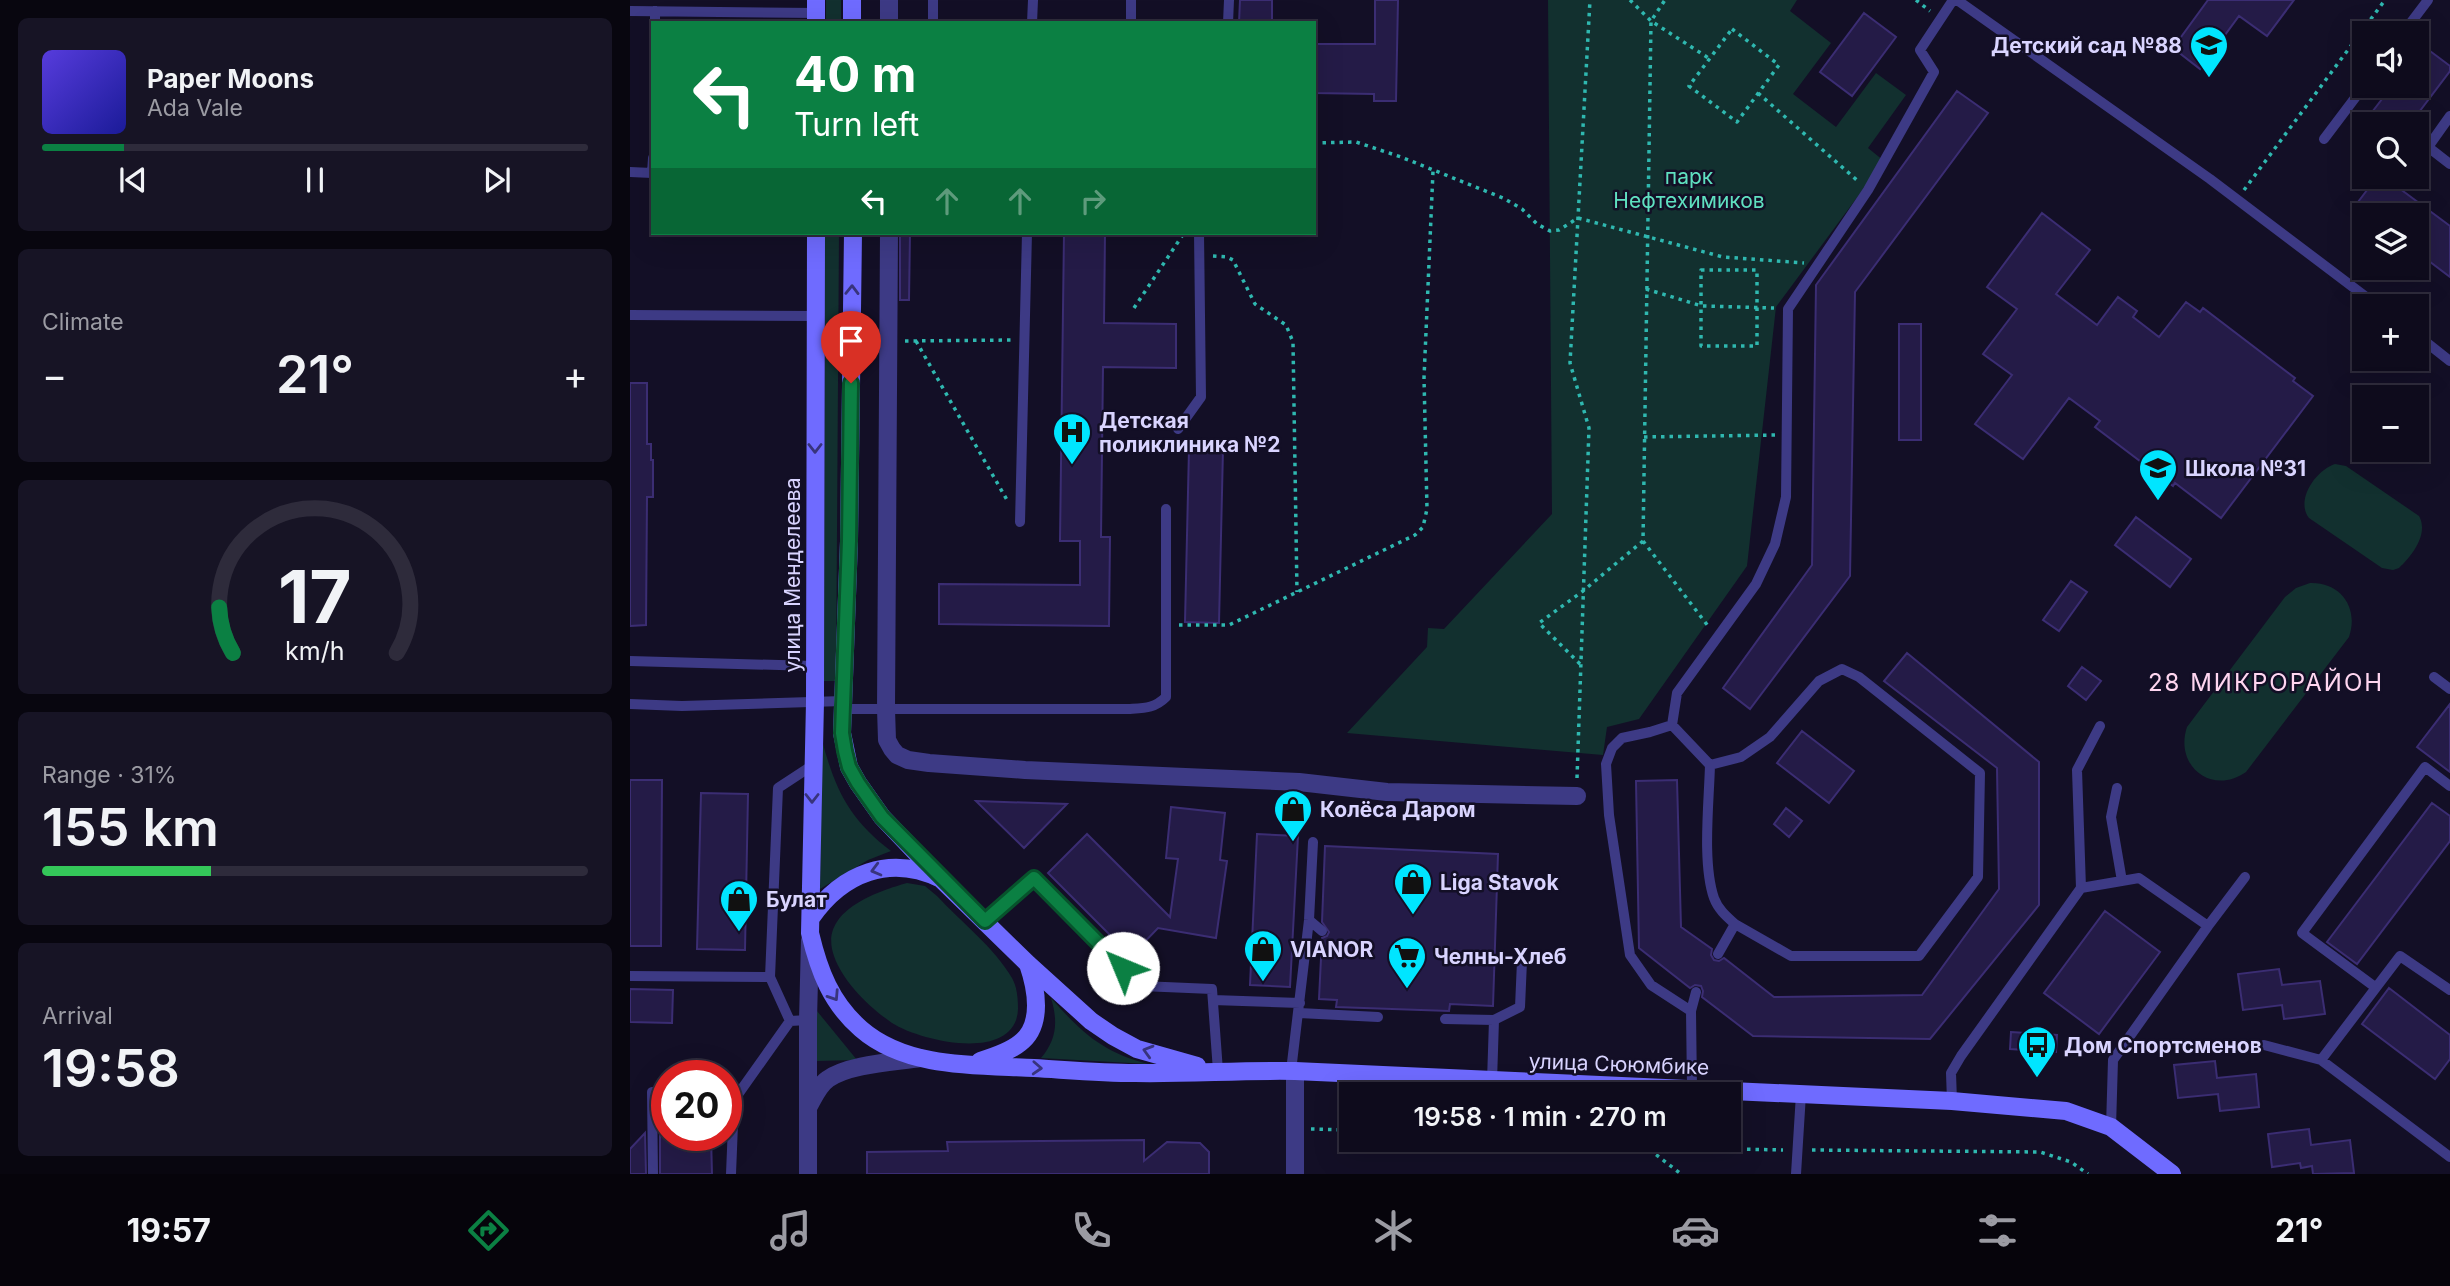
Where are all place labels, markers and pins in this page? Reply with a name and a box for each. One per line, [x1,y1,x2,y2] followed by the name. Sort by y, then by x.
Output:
[2188,24,2230,79] school or university icon: Детский сад №88
[1991,33,2182,58] place label: Детский сад №88
[821,311,881,383] pin
[1099,408,1280,457] place label: Детская поликлиника №2
[1051,411,1093,466] hospital icon: Детская поликлиника №2
[2137,447,2179,502] school or university icon: Школа №31
[2185,456,2306,481] place label: Школа №31
[1272,788,1314,843] shop icon: Колёса Даром
[1320,797,1476,822] place label: Колёса Даром
[1392,861,1434,916] shop icon: Liga Stavok
[1440,870,1559,895] place label: Liga Stavok
[718,878,760,933] shop icon: Булат
[766,887,827,912] place label: Булат
[1242,928,1284,983] shop icon: VIANOR
[1386,935,1428,990] supermarket icon: Челны-Хлеб
[1290,937,1373,962] place label: VIANOR
[1434,944,1567,969] place label: Челны-Хлеб
[2016,1024,2058,1079] bus stop icon: Дом Спортсменов
[2064,1033,2262,1058] place label: Дом Спортсменов

